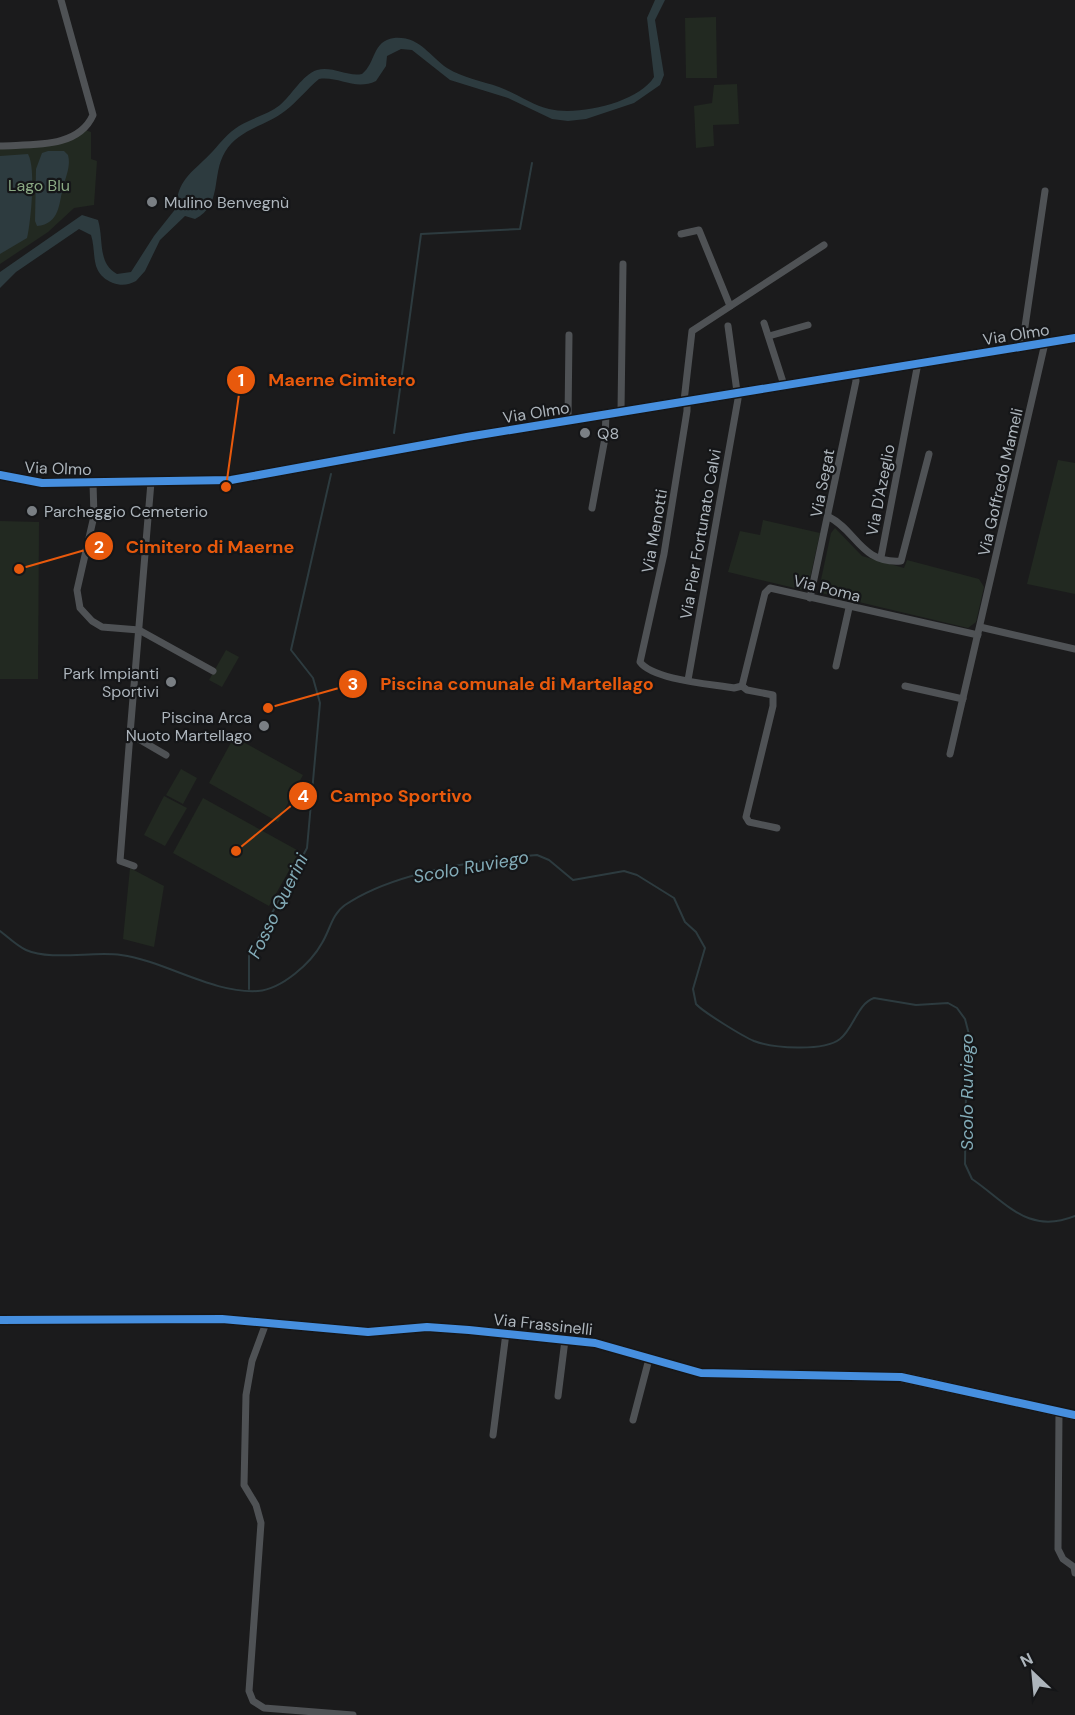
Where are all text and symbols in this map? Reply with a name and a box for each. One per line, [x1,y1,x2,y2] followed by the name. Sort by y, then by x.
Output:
[8,175,70,196] park label: Lago Blu
[164,192,289,213] place label: Mulino Benvegnù
[145,195,159,209] marker: Mulino Benvegnù
[981,319,1051,350] street label: Via Olmo
[226,362,428,398] callout: Maerne Cimitero
[238,368,244,392] text: 1
[268,368,416,392] text: Maerne Cimitero
[501,397,571,428] street label: Via Olmo
[973,406,1028,558] street label: Via Goffredo Mameli
[597,423,619,444] place label: Q8
[578,426,592,440] marker: Q8
[861,442,900,538] street label: Via D'Azeglio
[675,447,726,621] street label: Via Pier Fortunato Calvi
[806,447,839,519] street label: Via Segat
[24,457,92,480] street label: Via Olmo
[637,488,672,575] street label: Via Menotti
[44,501,208,522] place label: Parcheggio Cemeterio
[25,504,39,518] marker: Parcheggio Cemeterio
[84,528,306,564] callout: Cimitero di Maerne
[94,535,104,559] text: 2
[126,535,294,559] text: Cimitero di Maerne
[791,570,863,607] street label: Via Poma
[63,663,159,702] place label: Park Impianti Sportivi
[338,666,665,702] callout: Piscina comunale di Martellago
[348,672,358,696] text: 3
[380,672,654,696] text: Piscina comunale di Martellago
[164,675,178,689] marker: Park Impianti Sportivi
[126,707,252,746] place label: Piscina Arca Nuoto Martellago
[257,719,271,733] marker: Piscina Arca Nuoto Martellago
[288,778,484,814] callout: Campo Sportivo
[297,784,309,808] text: 4
[330,784,472,808] text: Campo Sportivo
[411,845,531,889] water label: Scolo Ruviego
[242,849,314,962] water label: Fosso Querini
[955,1033,979,1151] water label: Scolo Ruviego
[492,1309,594,1340] street label: Via Frassinelli
[1003,1643,1063,1703] north arrow
[1017,1648,1036,1672] text: N

